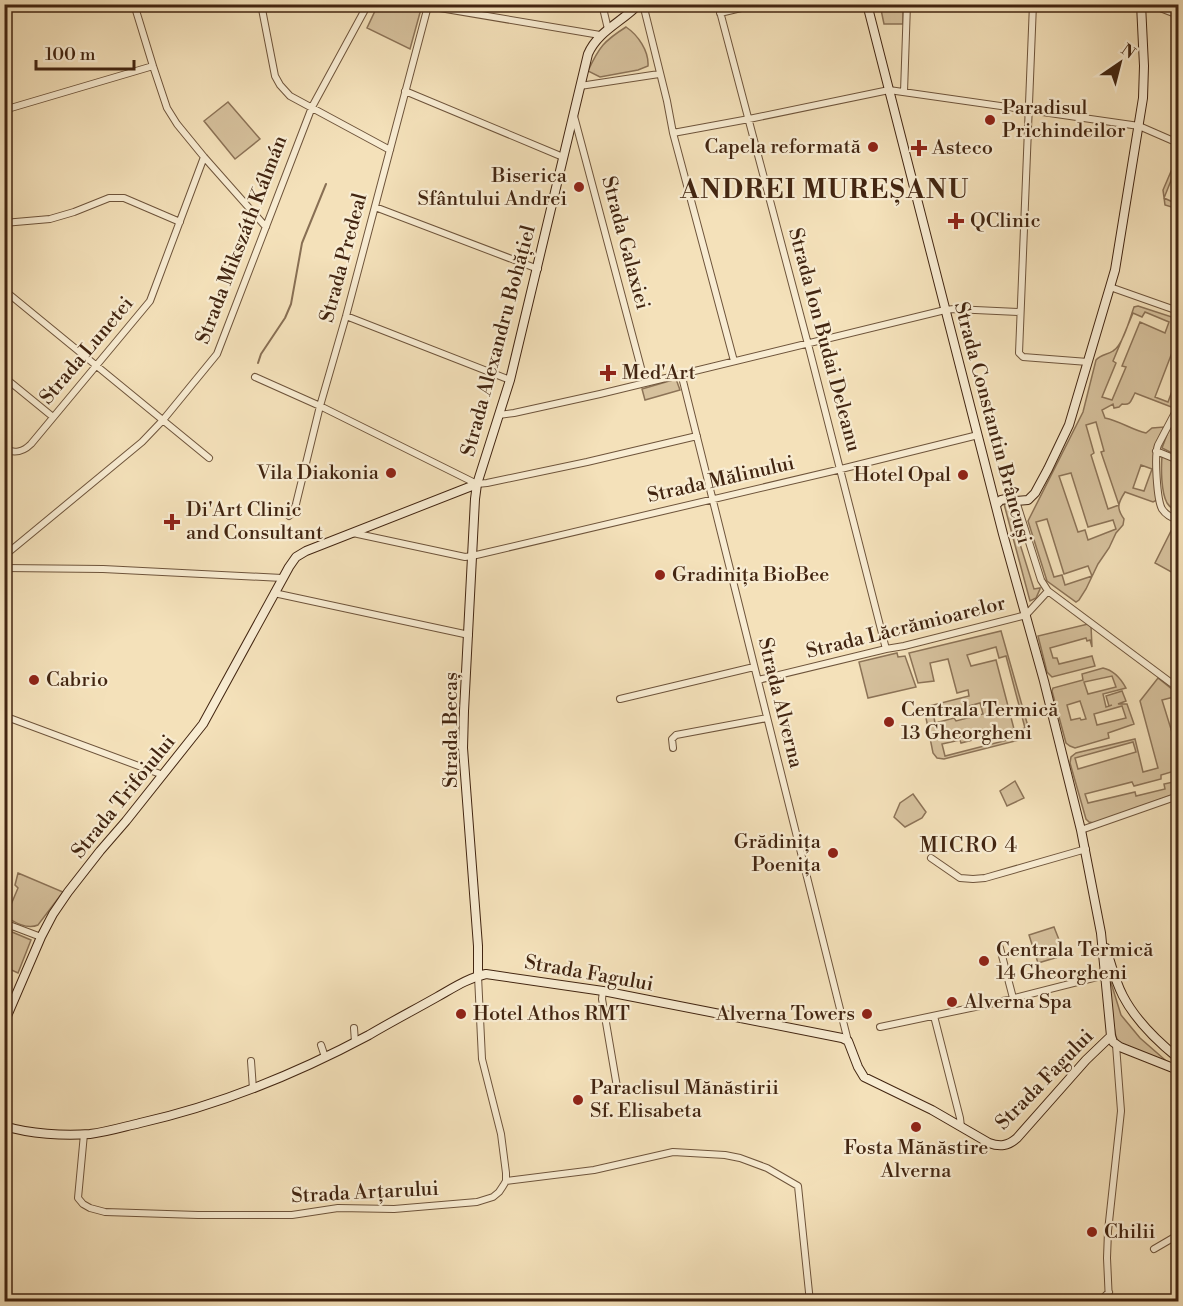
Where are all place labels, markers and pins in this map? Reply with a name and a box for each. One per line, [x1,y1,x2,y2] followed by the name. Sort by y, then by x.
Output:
[1002,96,1126,144] place label: Paradisul Prichindeilor
[983,113,997,127] marker: Paradisul Prichindeilor
[704,135,862,160] place label: Capela reformată
[931,136,993,161] place label: Asteco
[910,139,928,157] marker: Asteco
[866,140,880,154] marker: Capela reformată
[418,164,568,212] place label: Biserica Sfântului Andrei
[572,180,586,194] marker: Biserica Sfântului Andrei
[970,209,1041,234] place label: QClinic
[947,212,965,230] marker: QClinic
[622,361,696,386] place label: Med'Art
[599,364,617,382] marker: Med'Art
[256,461,380,486] place label: Vila Diakonia
[854,463,951,488] place label: Hotel Opal
[384,466,398,480] marker: Vila Diakonia
[956,468,970,482] marker: Hotel Opal
[186,498,323,546] place label: Di'Art Clinic and Consultant
[163,513,181,531] marker: Di'Art Clinic and Consultant
[672,563,829,588] place label: Gradinița BioBee
[653,568,667,582] marker: Gradinița BioBee
[46,668,108,693] place label: Cabrio
[27,673,41,687] marker: Cabrio
[901,698,1059,746] place label: Centrala Termică 13 Gheorgheni
[882,715,896,729] marker: Centrala Termică 13 Gheorgheni
[734,830,822,878] place label: Grădinița Poenița
[826,846,840,860] marker: Grădinița Poenița
[996,938,1154,986] place label: Centrala Termică 14 Gheorgheni
[977,954,991,968] marker: Centrala Termică 14 Gheorgheni
[963,990,1073,1015] place label: Alverna Spa
[945,995,959,1009] marker: Alverna Spa
[473,1002,630,1027] place label: Hotel Athos RMT
[715,1002,855,1027] place label: Alverna Towers
[454,1007,468,1021] marker: Hotel Athos RMT
[860,1007,874,1021] marker: Alverna Towers
[590,1076,779,1124] place label: Paraclisul Mănăstirii Sf. Elisabeta
[571,1093,585,1107] marker: Paraclisul Mănăstirii Sf. Elisabeta
[909,1120,923,1134] marker: Fosta Mănăstire Alverna
[844,1136,988,1184] place label: Fosta Mănăstire Alverna
[1104,1220,1156,1245] place label: Chilii
[1085,1225,1099,1239] marker: Chilii

